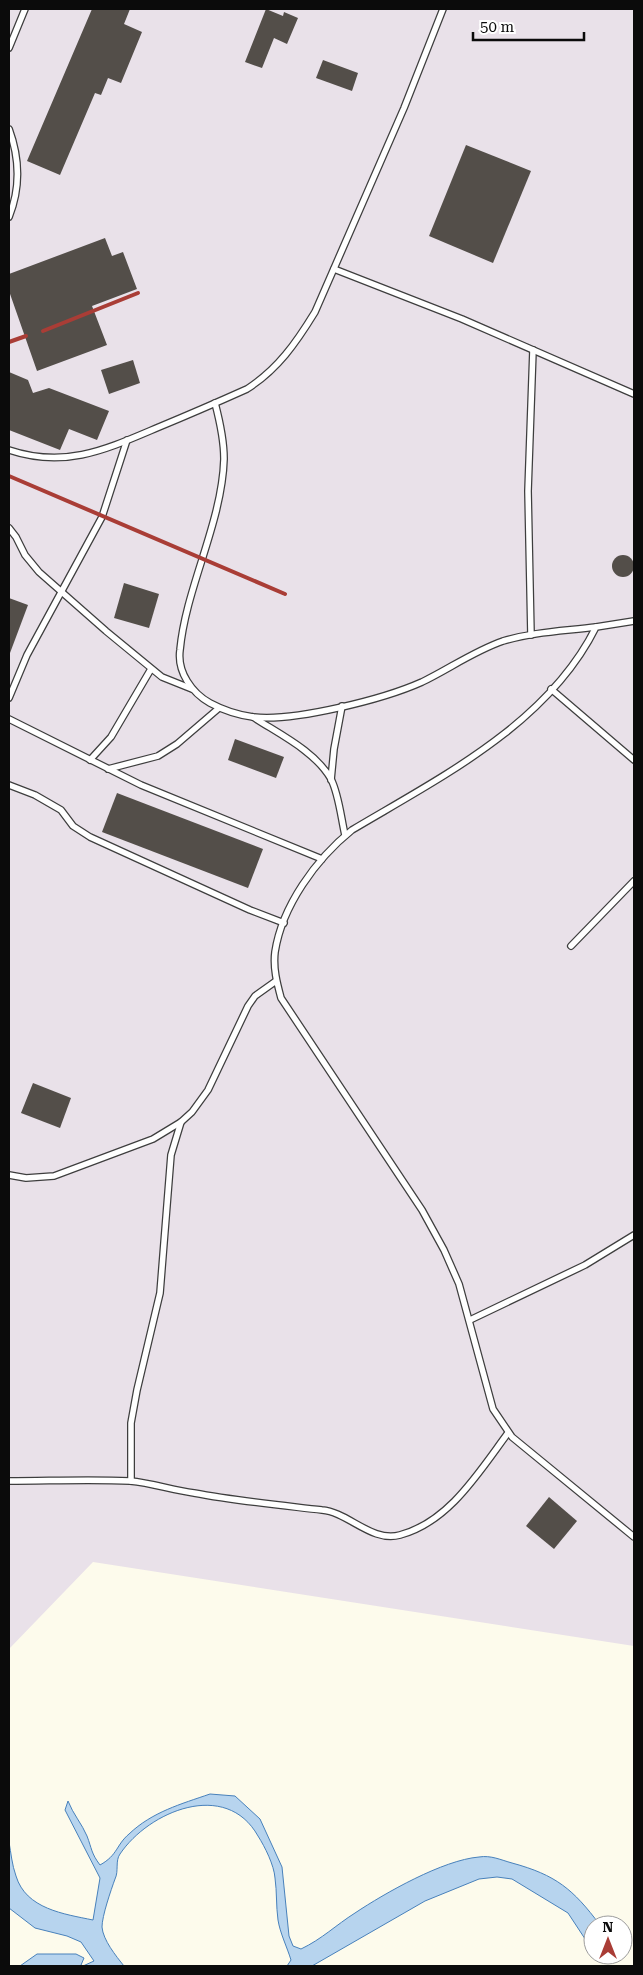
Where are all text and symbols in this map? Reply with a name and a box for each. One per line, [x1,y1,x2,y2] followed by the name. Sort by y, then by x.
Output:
[473,10,584,42] scale bar
[480,18,515,36] text: 50 m
[583,1915,633,1965] north arrow
[603,1919,614,1935] text: N

